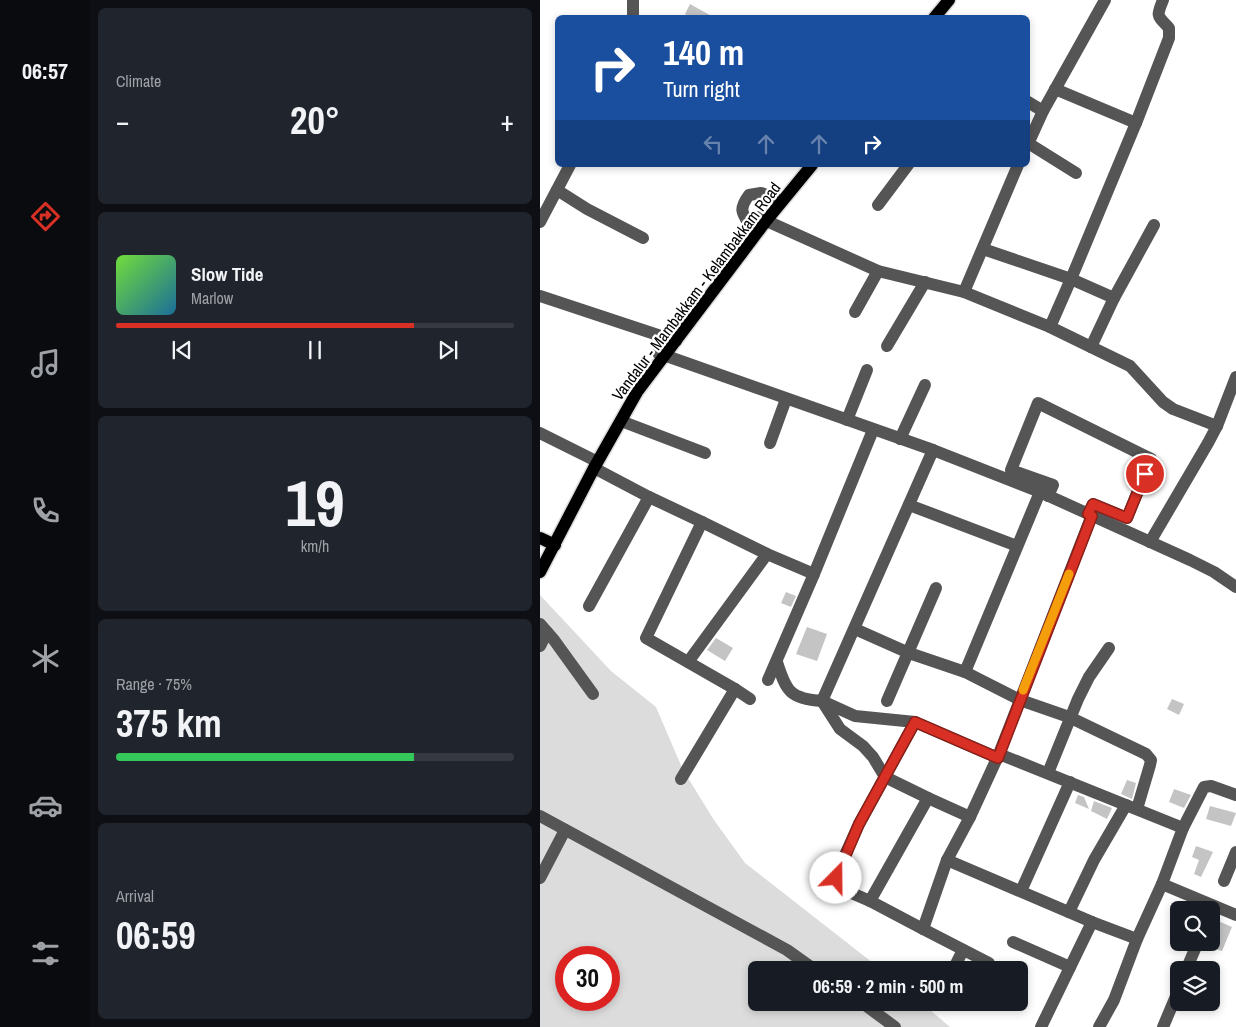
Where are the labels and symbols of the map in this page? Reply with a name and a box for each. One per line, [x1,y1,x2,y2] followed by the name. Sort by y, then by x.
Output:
[607,177,785,405] street label: Vandalur - Mambakkam - Kelambakkam Road
[1124,453,1166,495] pin
[809,851,861,903] position arrow
[555,946,620,1011] speed limit sign: 30

